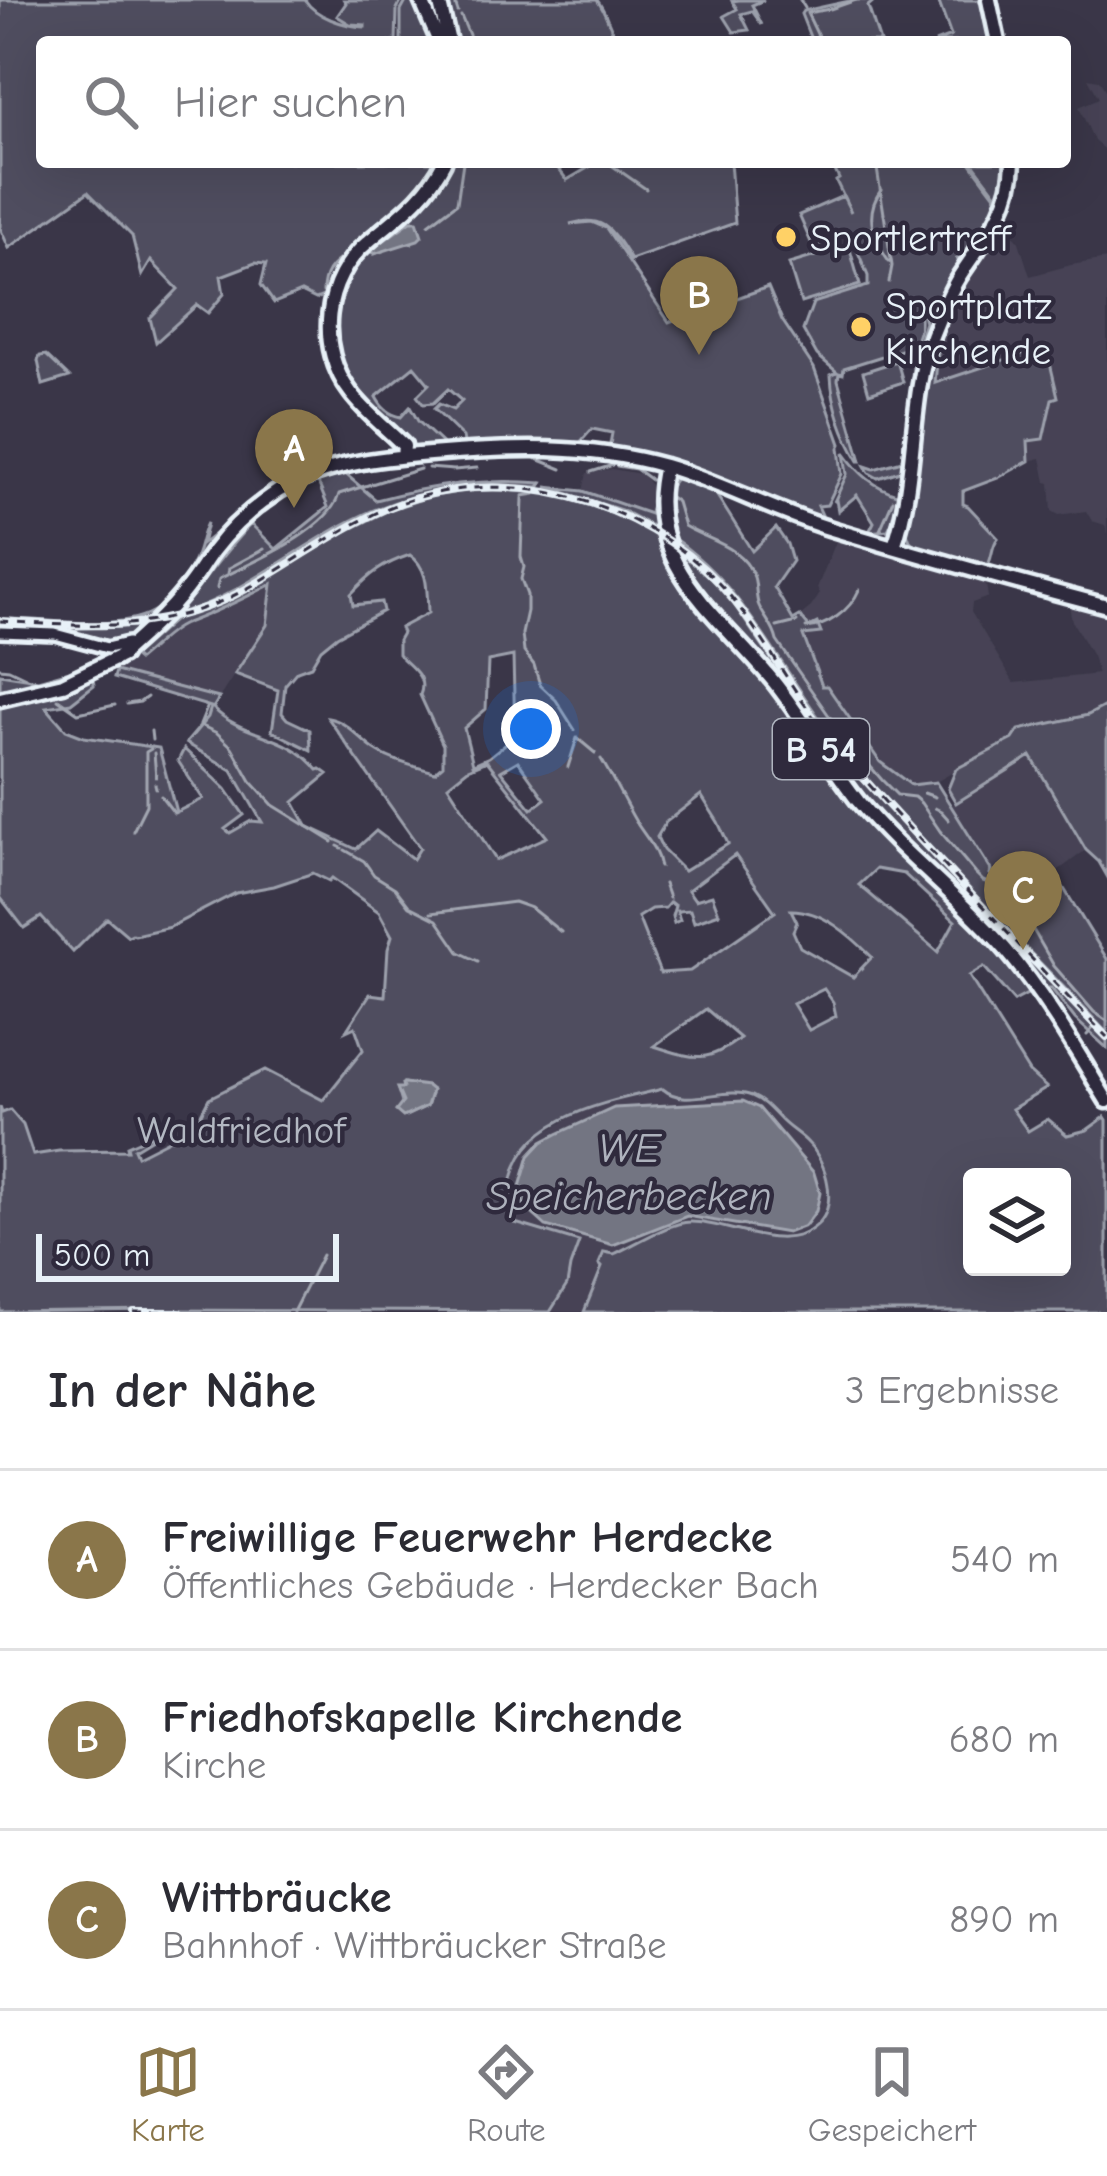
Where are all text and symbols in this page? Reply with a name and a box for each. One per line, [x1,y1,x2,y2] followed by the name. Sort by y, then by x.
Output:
[36,36,1071,168] search box
[78,69,144,135] icon: search
[174,76,407,128] text: Hier suchen
[810,216,1012,261] place label: Sportlertreff
[773,224,799,250] marker: Sportlertreff
[660,256,738,355] pin: B
[885,284,1052,374] place label: Sportplatz Kirchende
[848,314,874,340] marker: Sportplatz Kirchende
[255,409,333,508] pin: A
[501,699,561,759] your location
[773,719,869,779] road number: B 54
[984,851,1062,950] pin: C
[137,1108,347,1153] park label: Waldfriedhof
[486,1124,772,1221] water label: WE Speicherbecken
[963,1168,1071,1276] map controls
[963,1168,1071,1276] button: layers
[36,1228,339,1281] scale bar
[54,1236,150,1274] text: 500 m
[48,1361,316,1420] text: In der Nähe
[845,1368,1059,1413] text: 3 Ergebnisse
[162,1511,773,1563] text: Freiwillige Feuerwehr Herdecke
[76,1537,98,1582] text: A
[950,1537,1059,1582] text: 540 m
[162,1563,819,1608] text: Öffentliches Gebäude · Herdecker Bach
[162,1691,682,1743] text: Friedhofskapelle Kirchende
[75,1717,99,1762] text: B
[949,1717,1059,1762] text: 680 m
[162,1743,266,1788] text: Kirche
[162,1871,392,1923] text: Wittbräucke
[75,1897,99,1942] text: C
[949,1897,1059,1942] text: 890 m
[162,1923,667,1968] text: Bahnhof · Wittbräucker Straße
[131,2039,205,2149] tab: Karte
[467,2039,546,2149] tab: Route
[808,2039,976,2149] tab: Gespeichert

